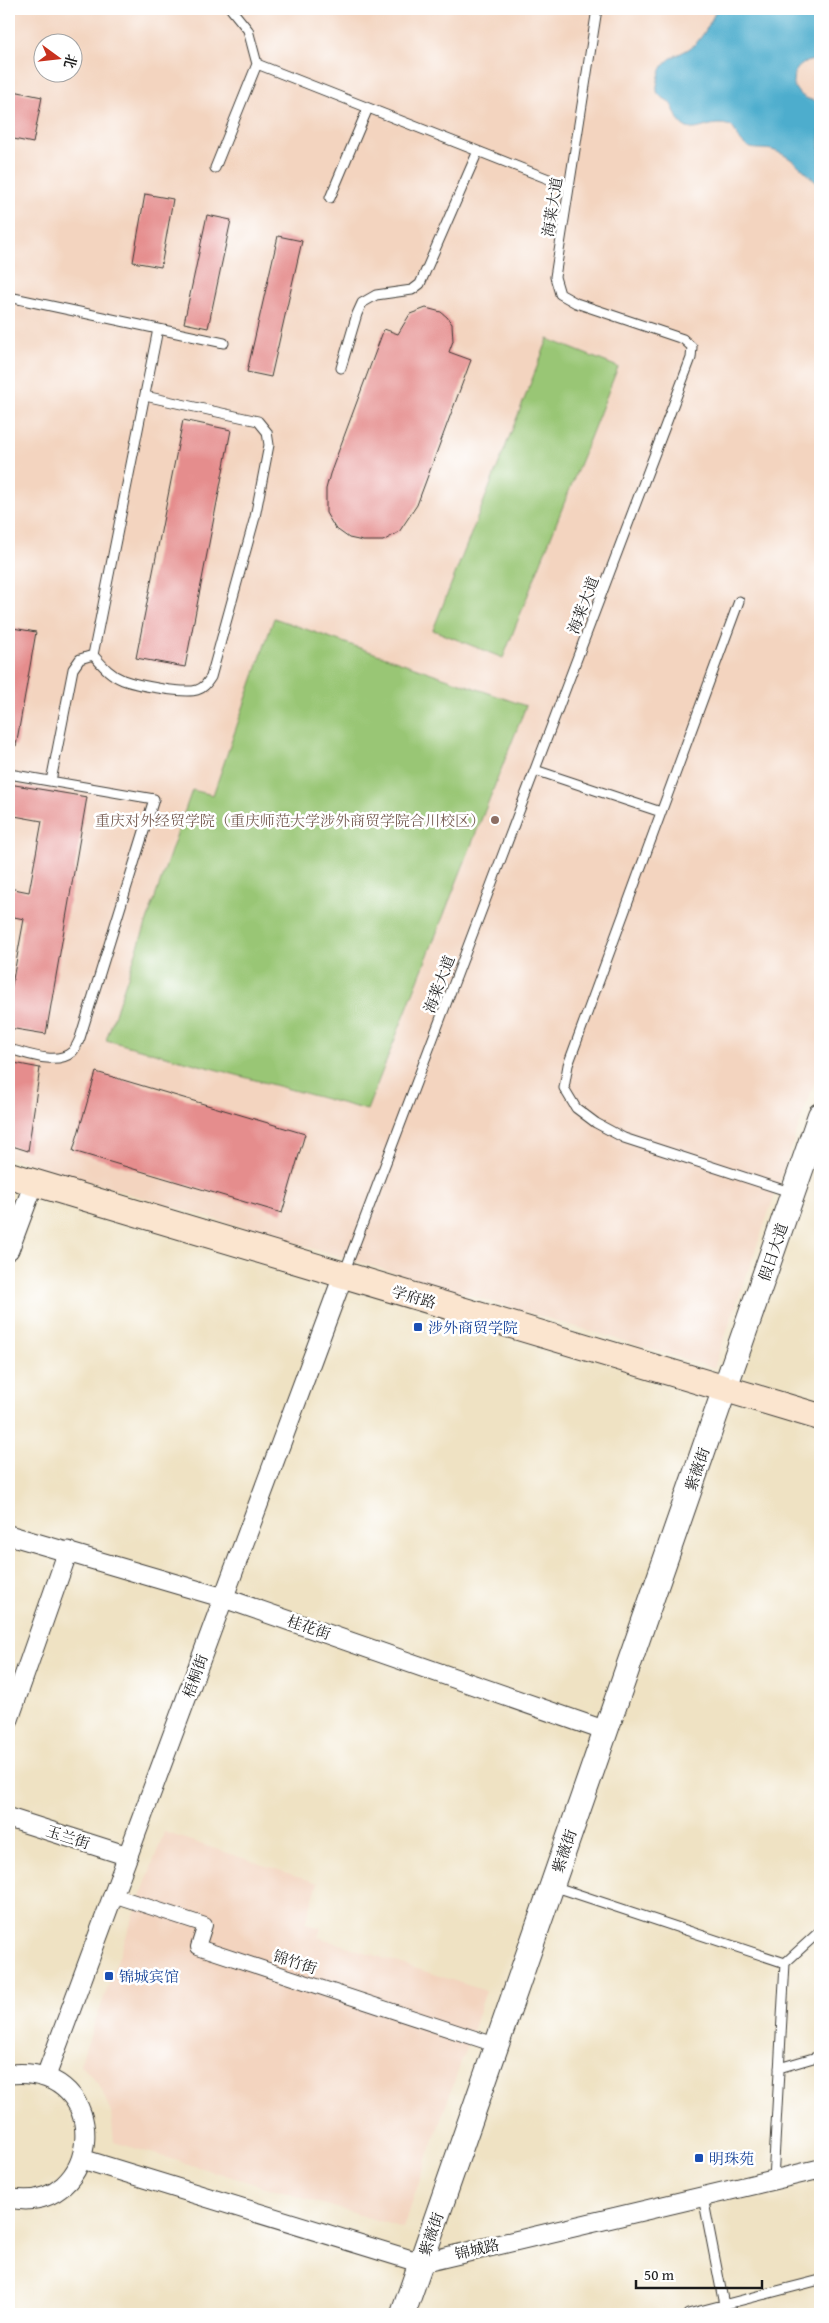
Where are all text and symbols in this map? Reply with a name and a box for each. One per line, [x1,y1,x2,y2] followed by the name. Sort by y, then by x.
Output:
[32,32,82,82] north arrow
[59,52,82,71] text: 北
[537,176,567,238] street label: 海莱大道
[562,573,604,637] street label: 海莱大道
[95,810,485,831] place label: 重庆对外经贸学院（重庆师范大学涉外商贸学院合川校区）
[489,814,501,826] marker: 重庆对外经贸学院（重庆师范大学涉外商贸学院合川校区）
[418,952,460,1016] street label: 海莱大道
[753,1220,793,1284] street label: 假日大道
[389,1281,439,1313] street label: 学府路
[428,1317,518,1338] place label: 涉外商贸学院
[412,1321,424,1333] marker: 涉外商贸学院
[680,1444,714,1494] street label: 紫薇街
[284,1610,334,1644] street label: 桂花街
[177,1651,213,1701] street label: 梧桐街
[43,1820,93,1854] street label: 玉兰街
[547,1826,581,1876] street label: 紫薇街
[270,1945,320,1979] street label: 锦竹街
[119,1966,179,1987] place label: 锦城宾馆
[103,1970,115,1982] marker: 锦城宾馆
[709,2148,754,2169] place label: 明珠苑
[693,2152,705,2164] marker: 明珠苑
[414,2209,448,2259] street label: 紫薇街
[453,2234,501,2264] street label: 锦城路
[636,2258,763,2290] scale bar
[644,2264,675,2285] text: 50 m

